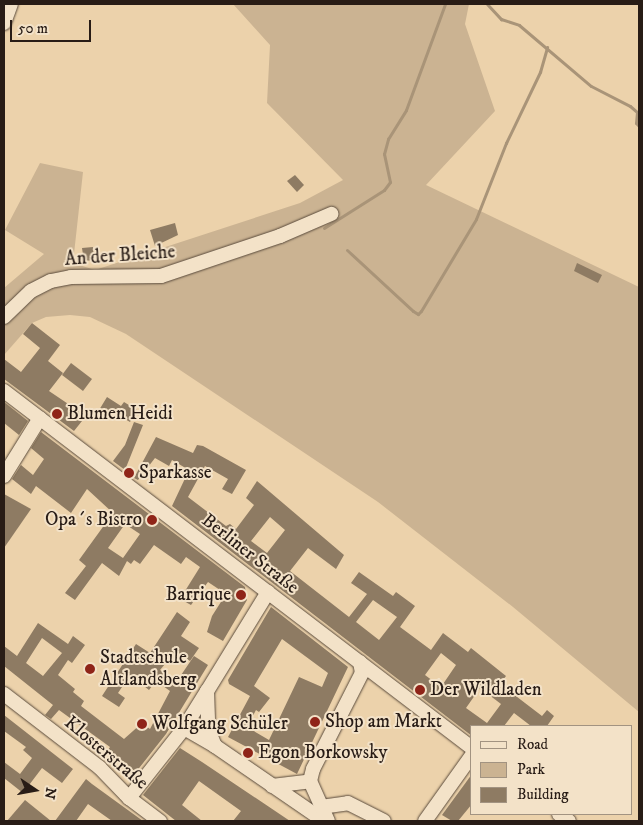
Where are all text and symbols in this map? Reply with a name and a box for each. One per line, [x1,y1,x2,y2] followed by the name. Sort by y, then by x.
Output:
[12,10,94,42] scale bar
[18,19,48,38] text: 50 m
[64,241,176,271] street label: An der Bleiche
[67,403,173,425] place label: Blumen Heidi
[51,408,63,420] marker: Blumen Heidi
[139,462,212,484] place label: Sparkasse
[123,467,135,479] marker: Sparkasse
[45,509,142,531] place label: Opa´s Bistro
[197,509,303,599] street label: Berliner Straße
[146,514,158,526] marker: Opa´s Bistro
[165,584,231,606] place label: Barrique
[235,589,247,601] marker: Barrique
[100,647,196,691] place label: Stadtschule Altlandsberg
[84,663,96,675] marker: Stadtschule Altlandsberg
[430,679,542,701] place label: Der Wildladen
[414,684,426,696] marker: Der Wildladen
[59,711,153,795] street label: Klosterstraße
[325,711,442,733] place label: Shop am Markt
[152,713,288,735] place label: Wolfgang Schüler
[309,716,321,728] marker: Shop am Markt
[136,718,148,730] marker: Wolfgang Schüler
[470,725,633,815] legend
[517,735,548,754] text: Road
[258,742,387,764] place label: Egon Borkowsky
[242,747,254,759] marker: Egon Borkowsky
[517,760,545,779] text: Park
[10,765,60,815] north arrow
[517,785,569,804] text: Building
[40,786,60,801] text: N

